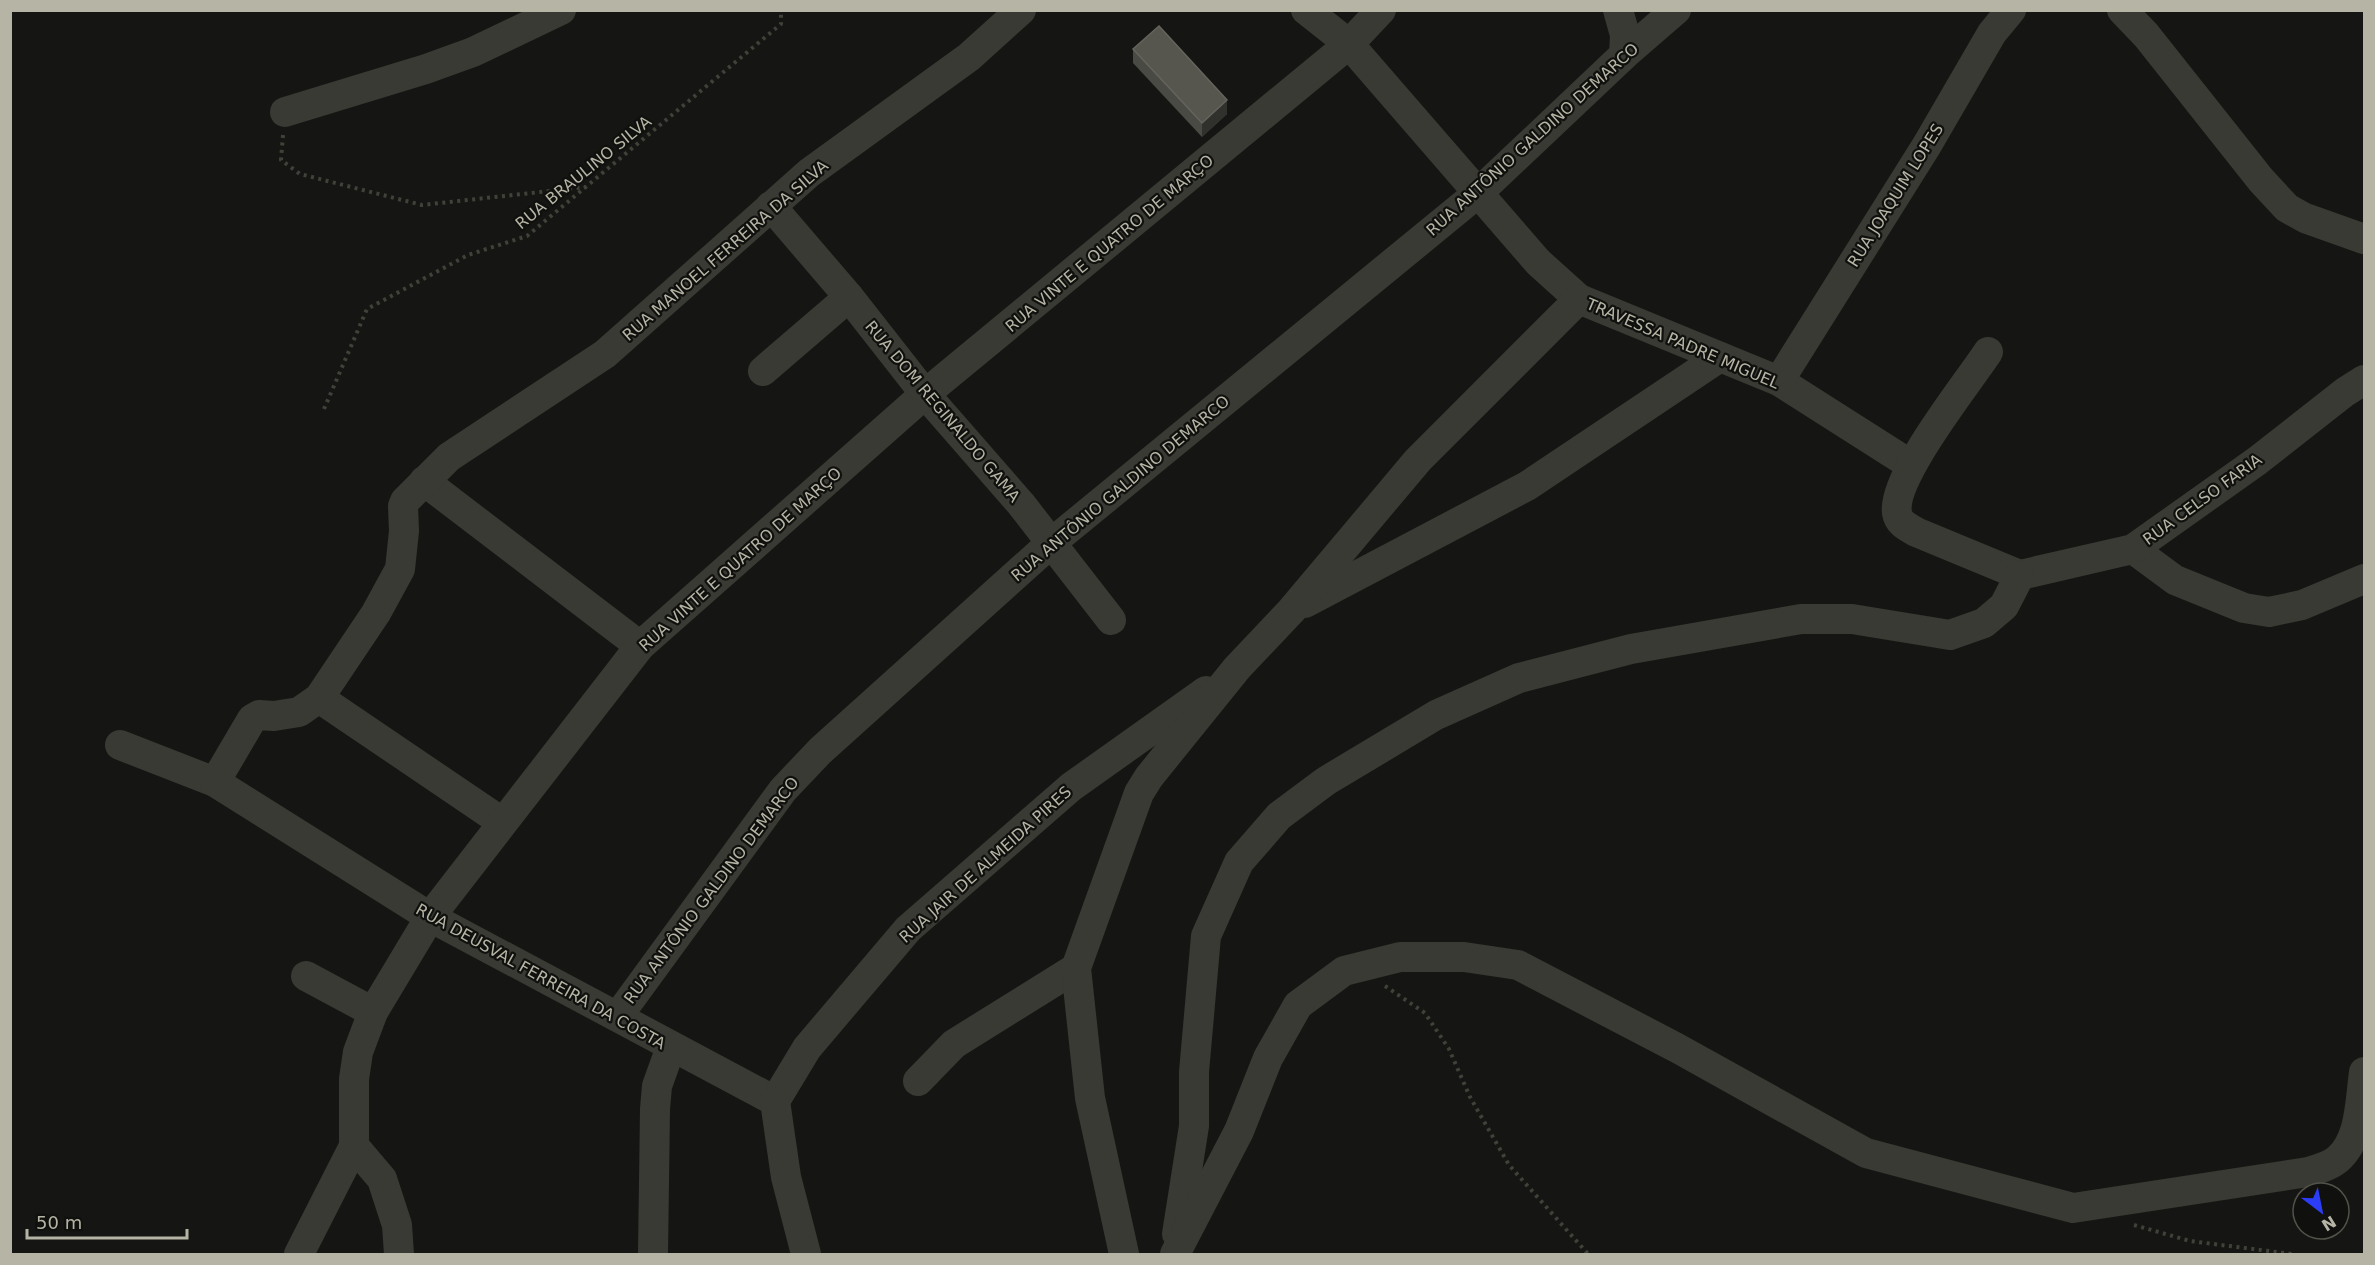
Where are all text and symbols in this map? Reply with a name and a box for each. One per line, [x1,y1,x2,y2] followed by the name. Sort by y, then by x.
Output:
[1422,39,1642,240] street label: RUA ANTÔNIO GALDINO DEMARCO
[512,112,655,233] street label: RUA BRAULINO SILVA
[1844,120,1947,270] street label: RUA JOAQUIM LOPES
[1001,151,1217,336] street label: RUA VINTE E QUATRO DE MARÇO
[619,156,832,345] street label: RUA MANOEL FERREIRA DA SILVA
[1583,294,1782,393] street label: TRAVESSA PADRE MIGUEL
[861,317,1024,506] street label: RUA DOM REGINALDO GAMA
[1007,392,1233,585] street label: RUA ANTÔNIO GALDINO DEMARCO
[2139,450,2266,549] street label: RUA CELSO FARIA
[635,463,845,655] street label: RUA VINTE E QUATRO DE MARÇO
[620,773,803,1007] street label: RUA ANTÔNIO GALDINO DEMARCO
[895,782,1075,947] street label: RUA JAIR DE ALMEIDA PIRES
[413,900,669,1053] street label: RUA DEUSVAL FERREIRA DA COSTA
[2291,1181,2351,1241] north arrow
[27,1202,188,1240] scale bar
[36,1212,82,1233] text: 50 m
[2318,1212,2339,1235] text: N

